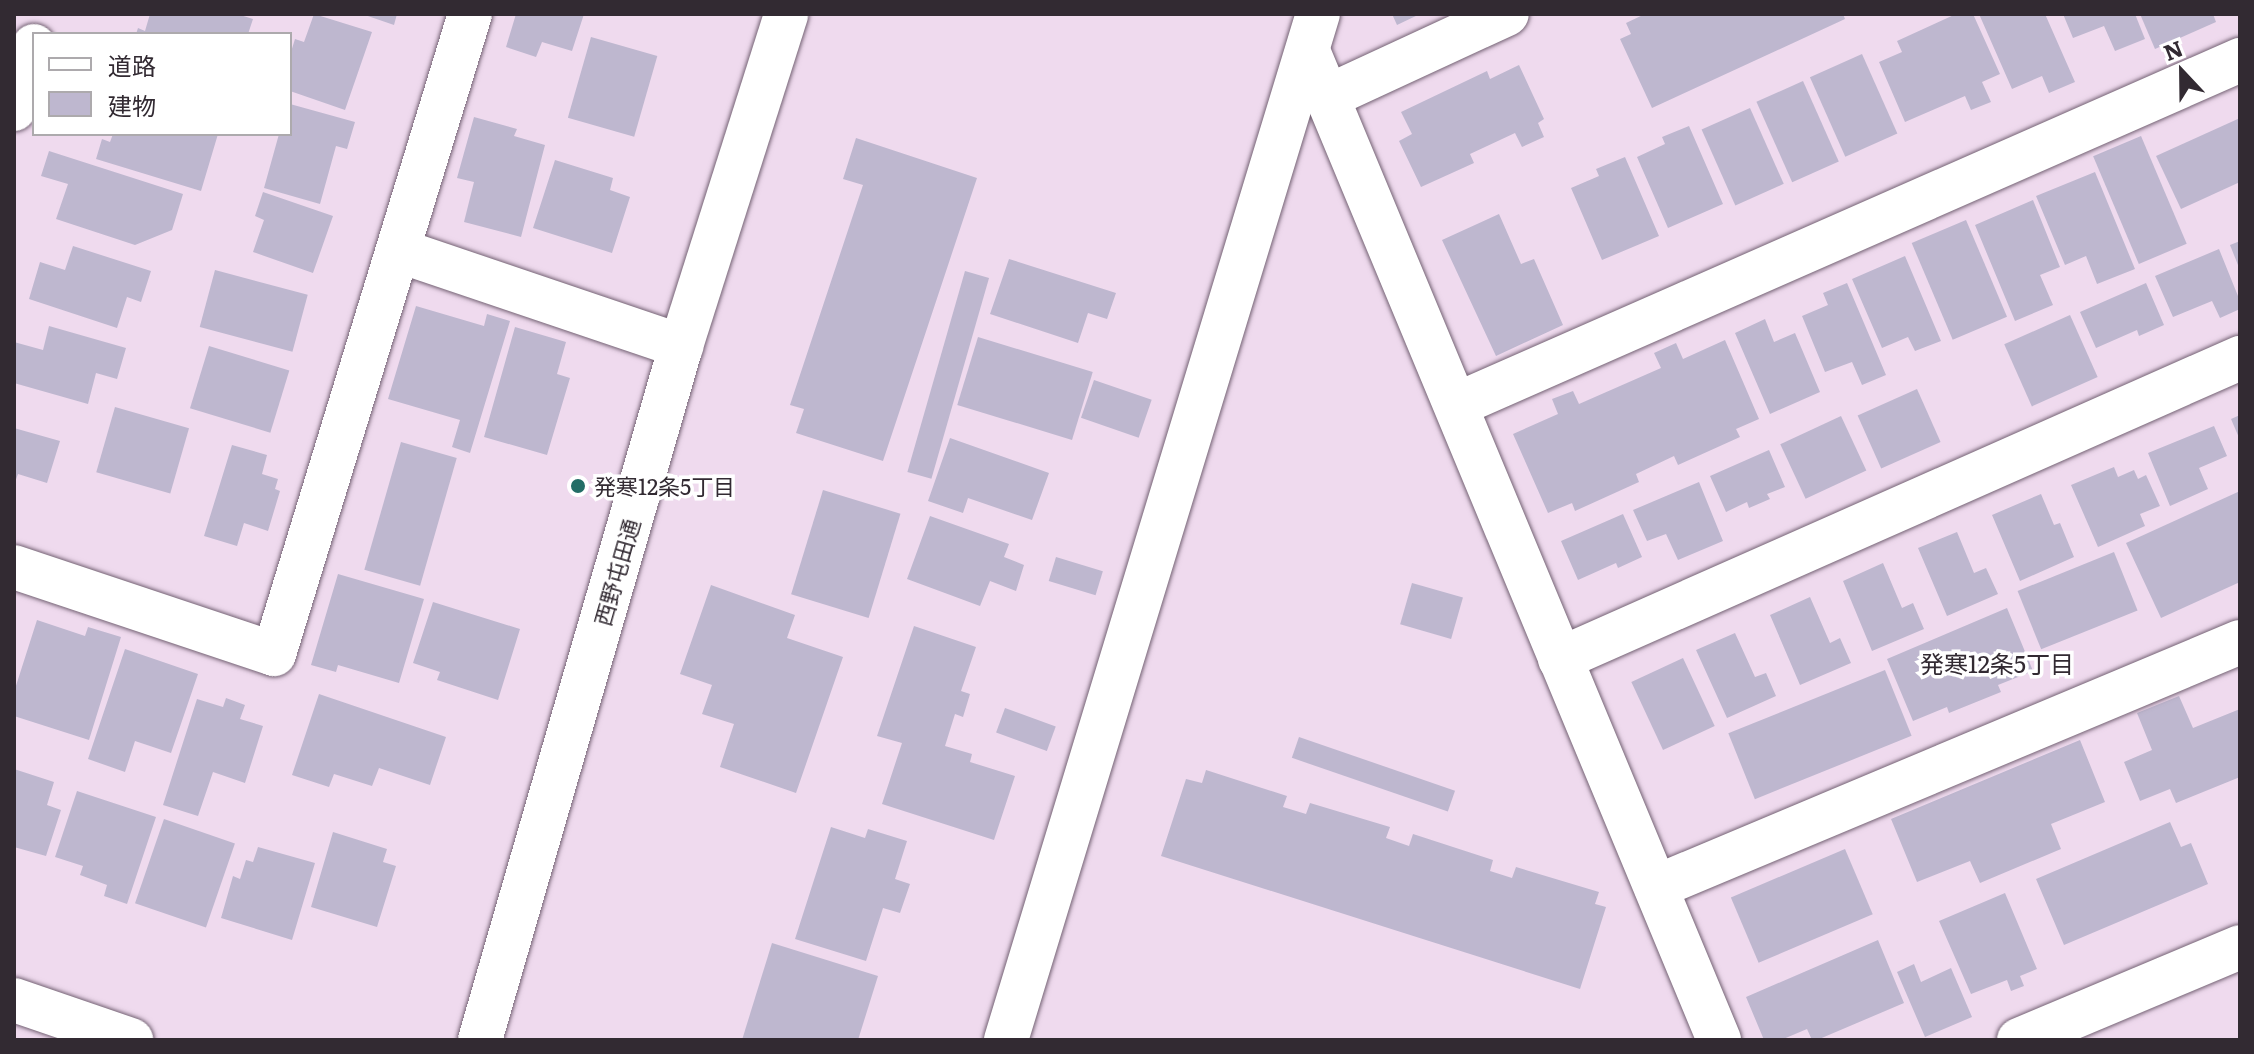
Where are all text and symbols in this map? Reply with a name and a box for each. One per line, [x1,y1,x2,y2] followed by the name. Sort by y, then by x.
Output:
[2158,31,2188,68] text: N
[32,32,292,136] legend
[2142,32,2222,112] north arrow
[108,47,156,82] text: 道路
[108,87,156,122] text: 建物
[594,473,735,499] place label: 発寒12条5丁目
[569,477,587,495] marker: 発寒12条5丁目
[588,515,644,629] street label: 西野屯田通
[1920,649,2074,677] district label: 発寒12条5丁目

